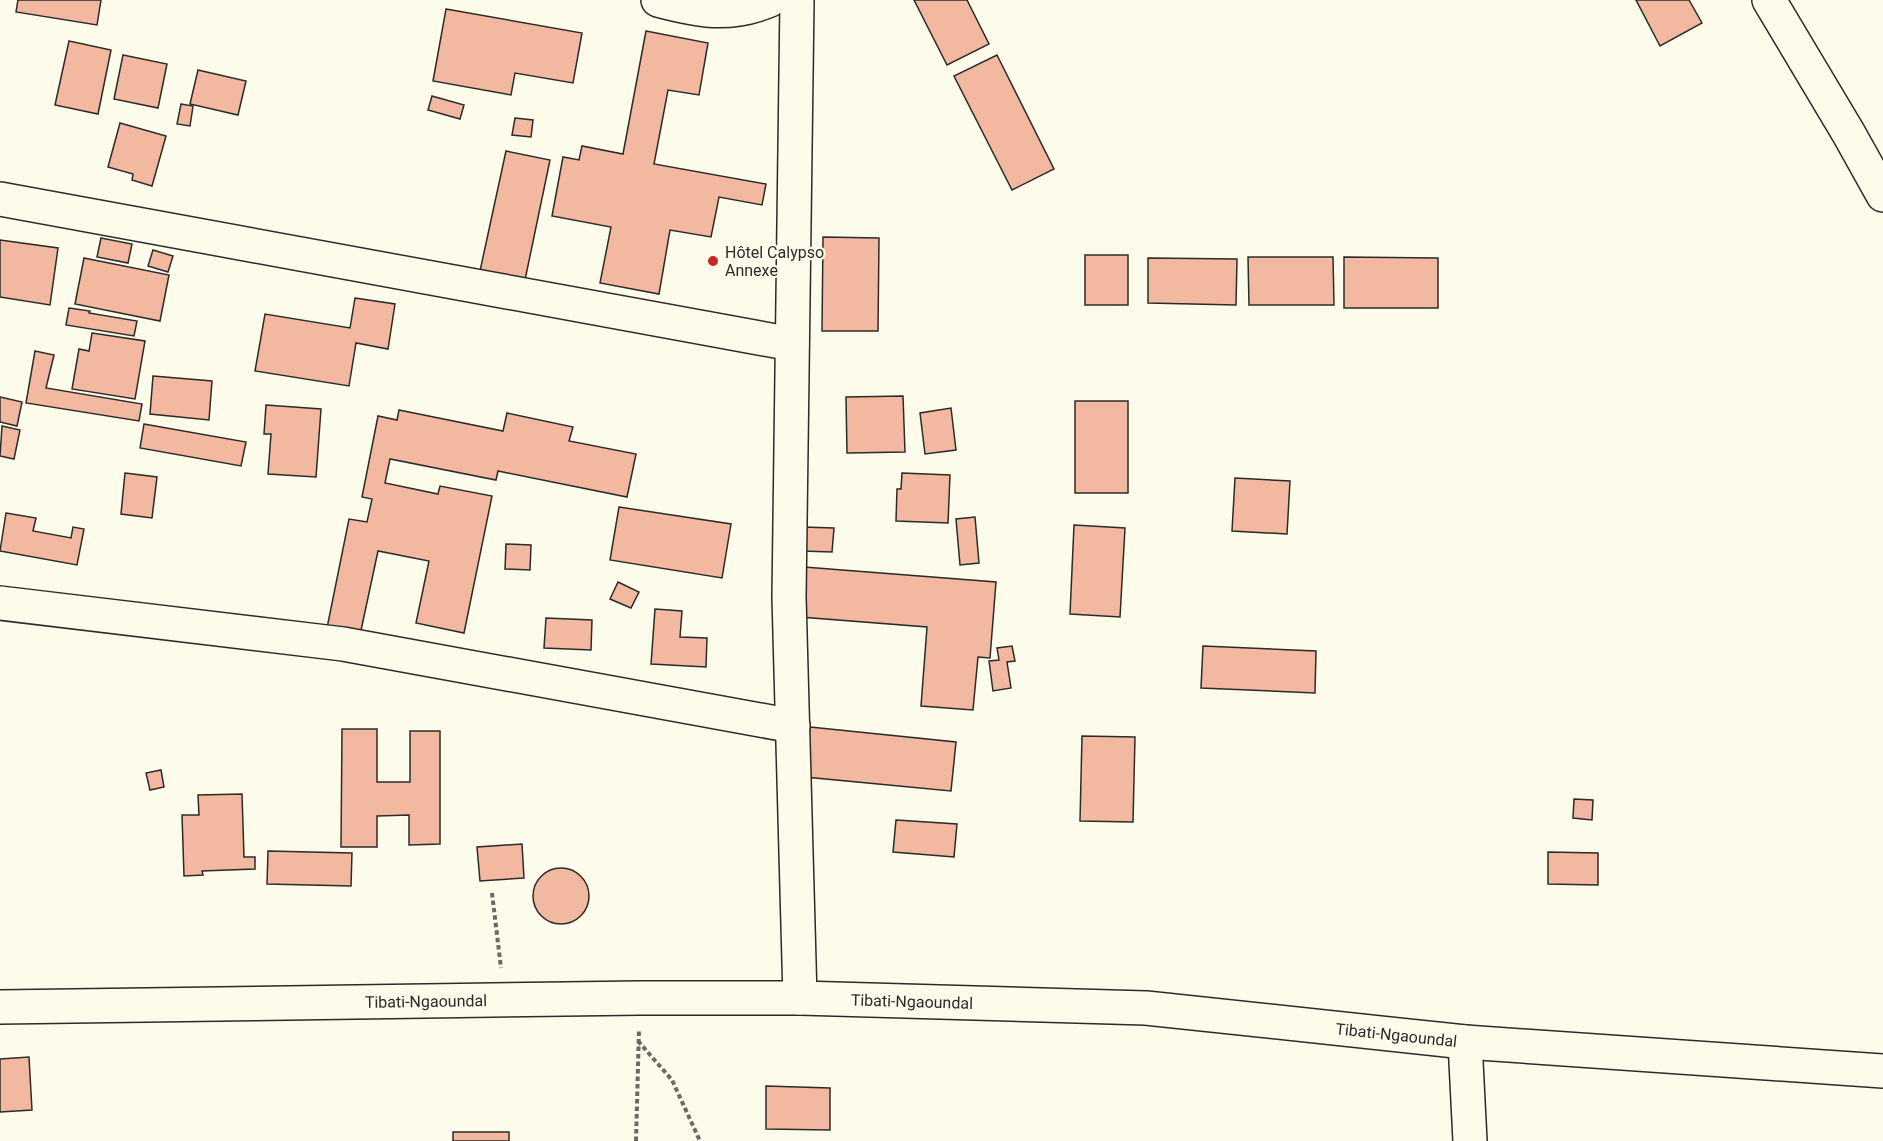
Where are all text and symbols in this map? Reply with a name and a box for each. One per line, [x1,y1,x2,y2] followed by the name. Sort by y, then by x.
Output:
[725,243,824,280] place label: Hôtel Calypso Annexe
[706,254,720,268] marker: Hôtel Calypso Annexe
[851,990,973,1013] street label: Tibati-Ngaoundal
[365,991,487,1012] street label: Tibati-Ngaoundal
[1335,1019,1458,1051] street label: Tibati-Ngaoundal

